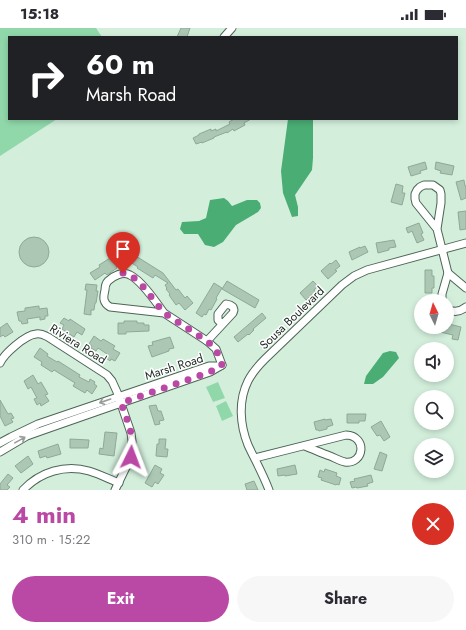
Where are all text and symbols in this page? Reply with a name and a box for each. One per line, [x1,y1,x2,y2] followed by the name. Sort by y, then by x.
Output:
[20,3,59,25] text: 15:18
[86,44,155,85] text: 60 m
[20,52,72,104] icon: right
[86,82,176,108] text: Marsh Road
[106,232,140,273] pin
[112,238,134,260] icon: arrive
[256,282,328,354] street label: Sousa Boulevard
[414,294,454,334] north arrow
[414,294,454,478] map controls
[46,319,110,369] street label: Riviera Road
[414,342,454,382] button: sound
[143,349,205,385] street label: Marsh Road
[414,390,454,430] button: search
[99,398,111,406] one-way arrow
[14,436,26,444] one-way arrow
[110,436,152,478] position arrow
[414,438,454,478] button: layers
[12,497,76,532] text: 4 min
[412,503,454,545] button: close
[12,530,90,549] text: 310 m · 15:22
[12,576,229,622] button: Exit
[237,576,454,622] button: Share

